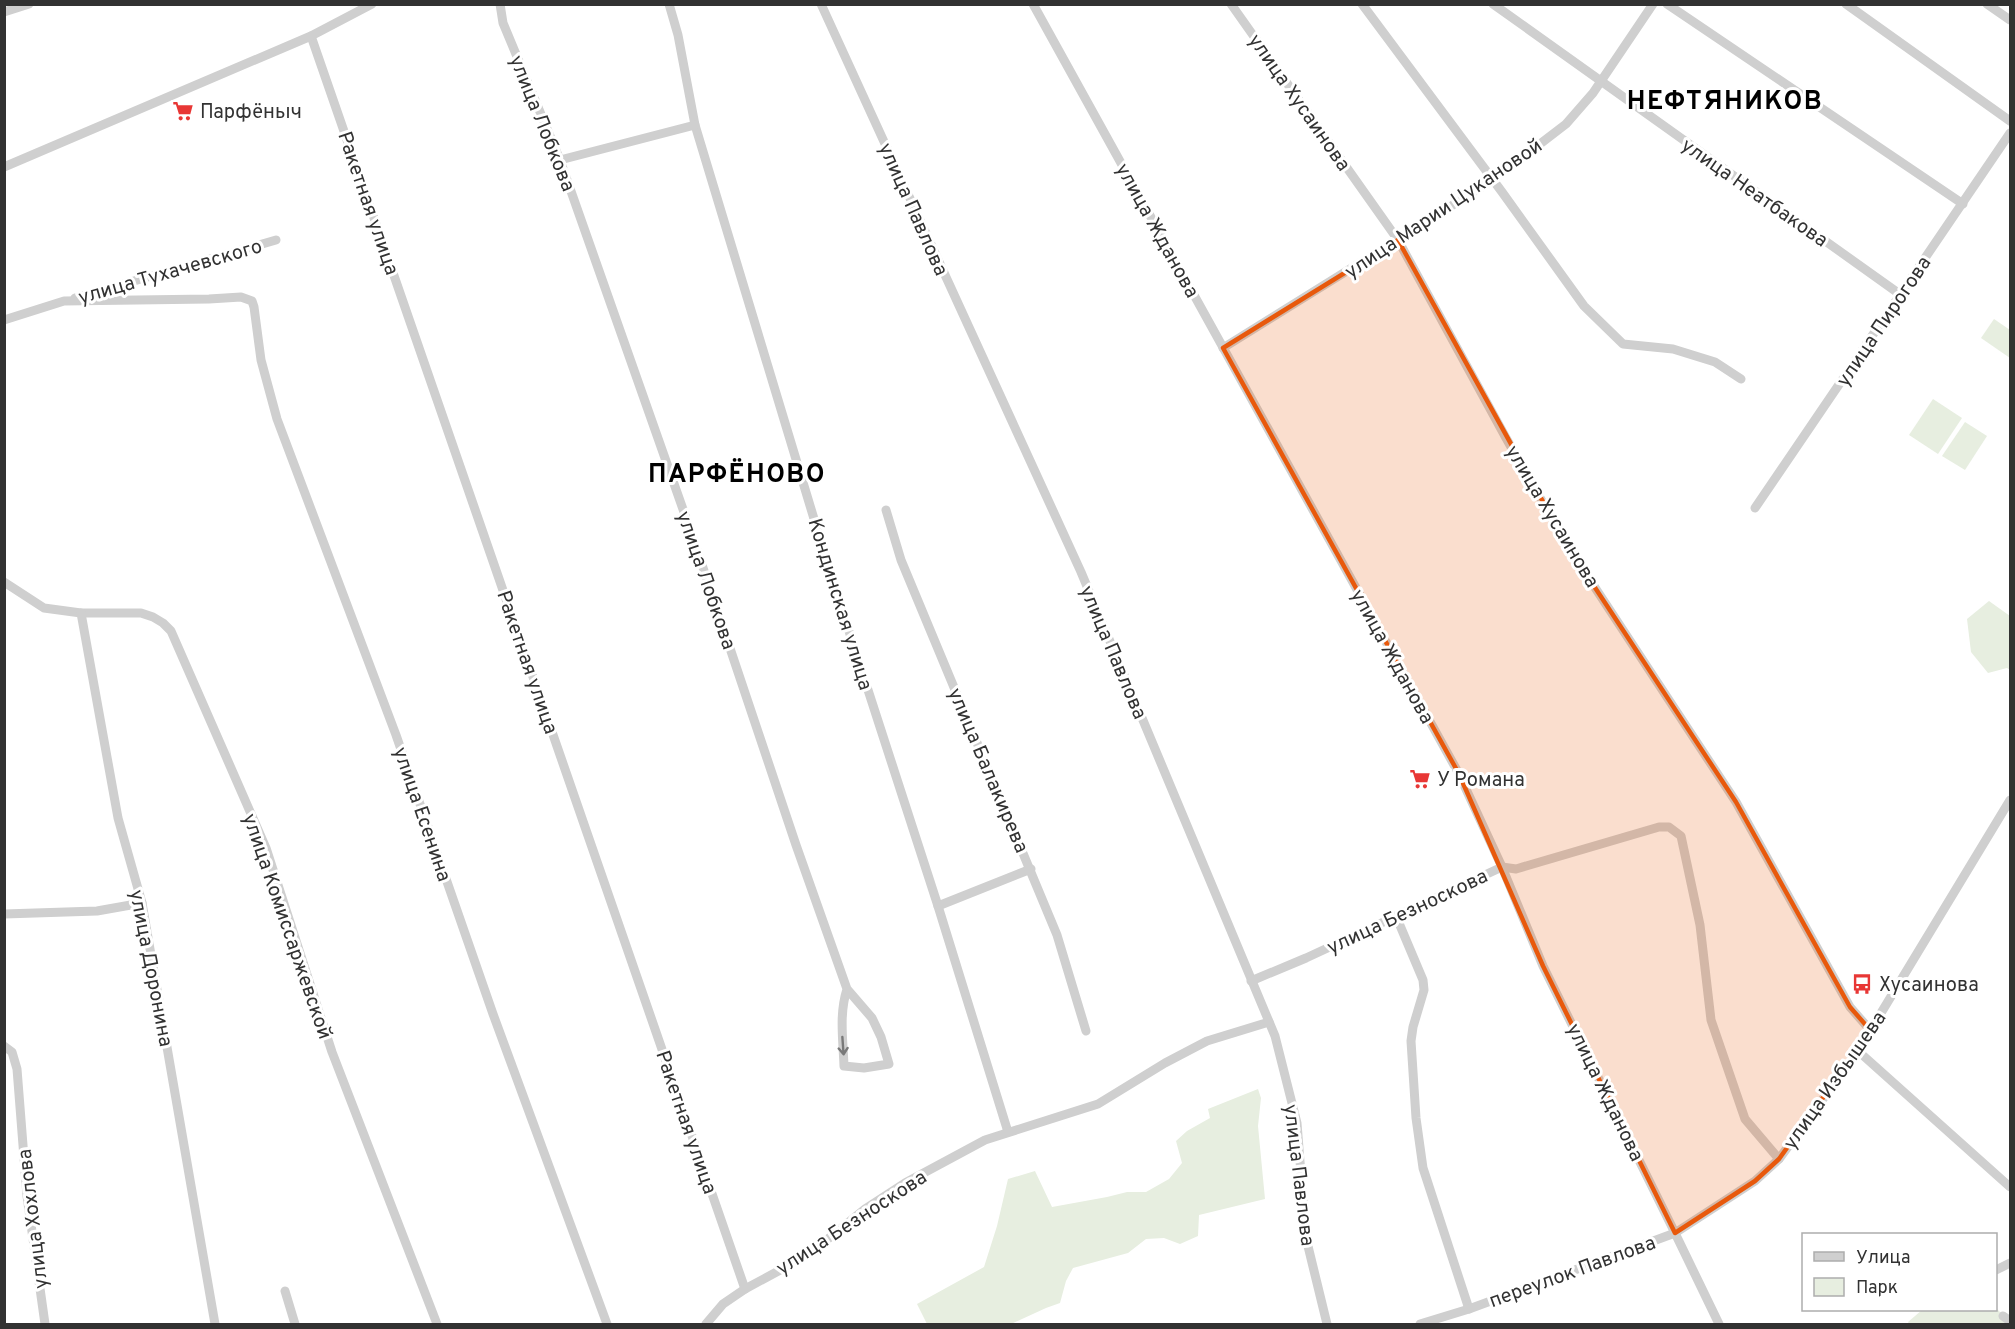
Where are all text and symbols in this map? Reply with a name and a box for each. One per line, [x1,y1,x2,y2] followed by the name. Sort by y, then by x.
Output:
[1241,29,1355,177] street label: улица Хусаинова
[502,52,580,196] street label: улица Лобкова
[1627,86,1823,119] district label: НЕФТЯНИКОВ
[171,99,195,123] supermarket icon: Парфёныч
[200,100,302,126] place label: Парфёныч
[330,128,404,279] street label: Ракетная улица
[1675,133,1832,254] street label: улица Неатбакова
[1340,134,1548,286] street label: улица Марии Цукановой
[871,139,953,280] street label: улица Павлова
[1108,159,1204,303] street label: улица Жданова
[76,234,265,312] street label: улица Тухачевского
[1831,252,1938,392] street label: улица Пирогова
[1498,441,1604,593] street label: улица Хусаинова
[648,458,826,492] district label: ПАРФЁНОВО
[669,508,741,653] street label: улица Лобкова
[801,515,878,694] street label: Кондинская улица
[1072,582,1152,724] street label: улица Павлова
[1343,585,1439,729] street label: улица Жданова
[489,587,563,738] street label: Ракетная улица
[941,684,1034,857] street label: улица Балакирева
[386,744,456,885] street label: улица Есенина
[1408,767,1432,791] supermarket icon: У Романа
[1437,768,1525,794] place label: У Романа
[235,810,337,1043] street label: улица Комиссаржевской
[1323,864,1493,962] street label: улица Безноскова
[122,888,178,1049] street label: улица Доронина
[1850,972,1874,996] bus stop icon: Хусаинова
[1879,973,1979,999] place label: Хусаинова
[1778,1007,1893,1155] street label: улица Избышева
[1560,1020,1649,1166] street label: улица Жданова
[838,1036,849,1056] one-way arrow
[648,1047,722,1198] street label: Ракетная улица
[1276,1103,1320,1248] street label: улица Павлова
[13,1147,55,1290] street label: улица Хохлова
[772,1165,932,1282] street label: улица Безноскова
[1486,1231,1660,1315] street label: переулок Павлова
[1802,1233,1997,1311] legend
[1856,1247,1910,1270] text: Улица
[1856,1277,1898,1300] text: Парк

